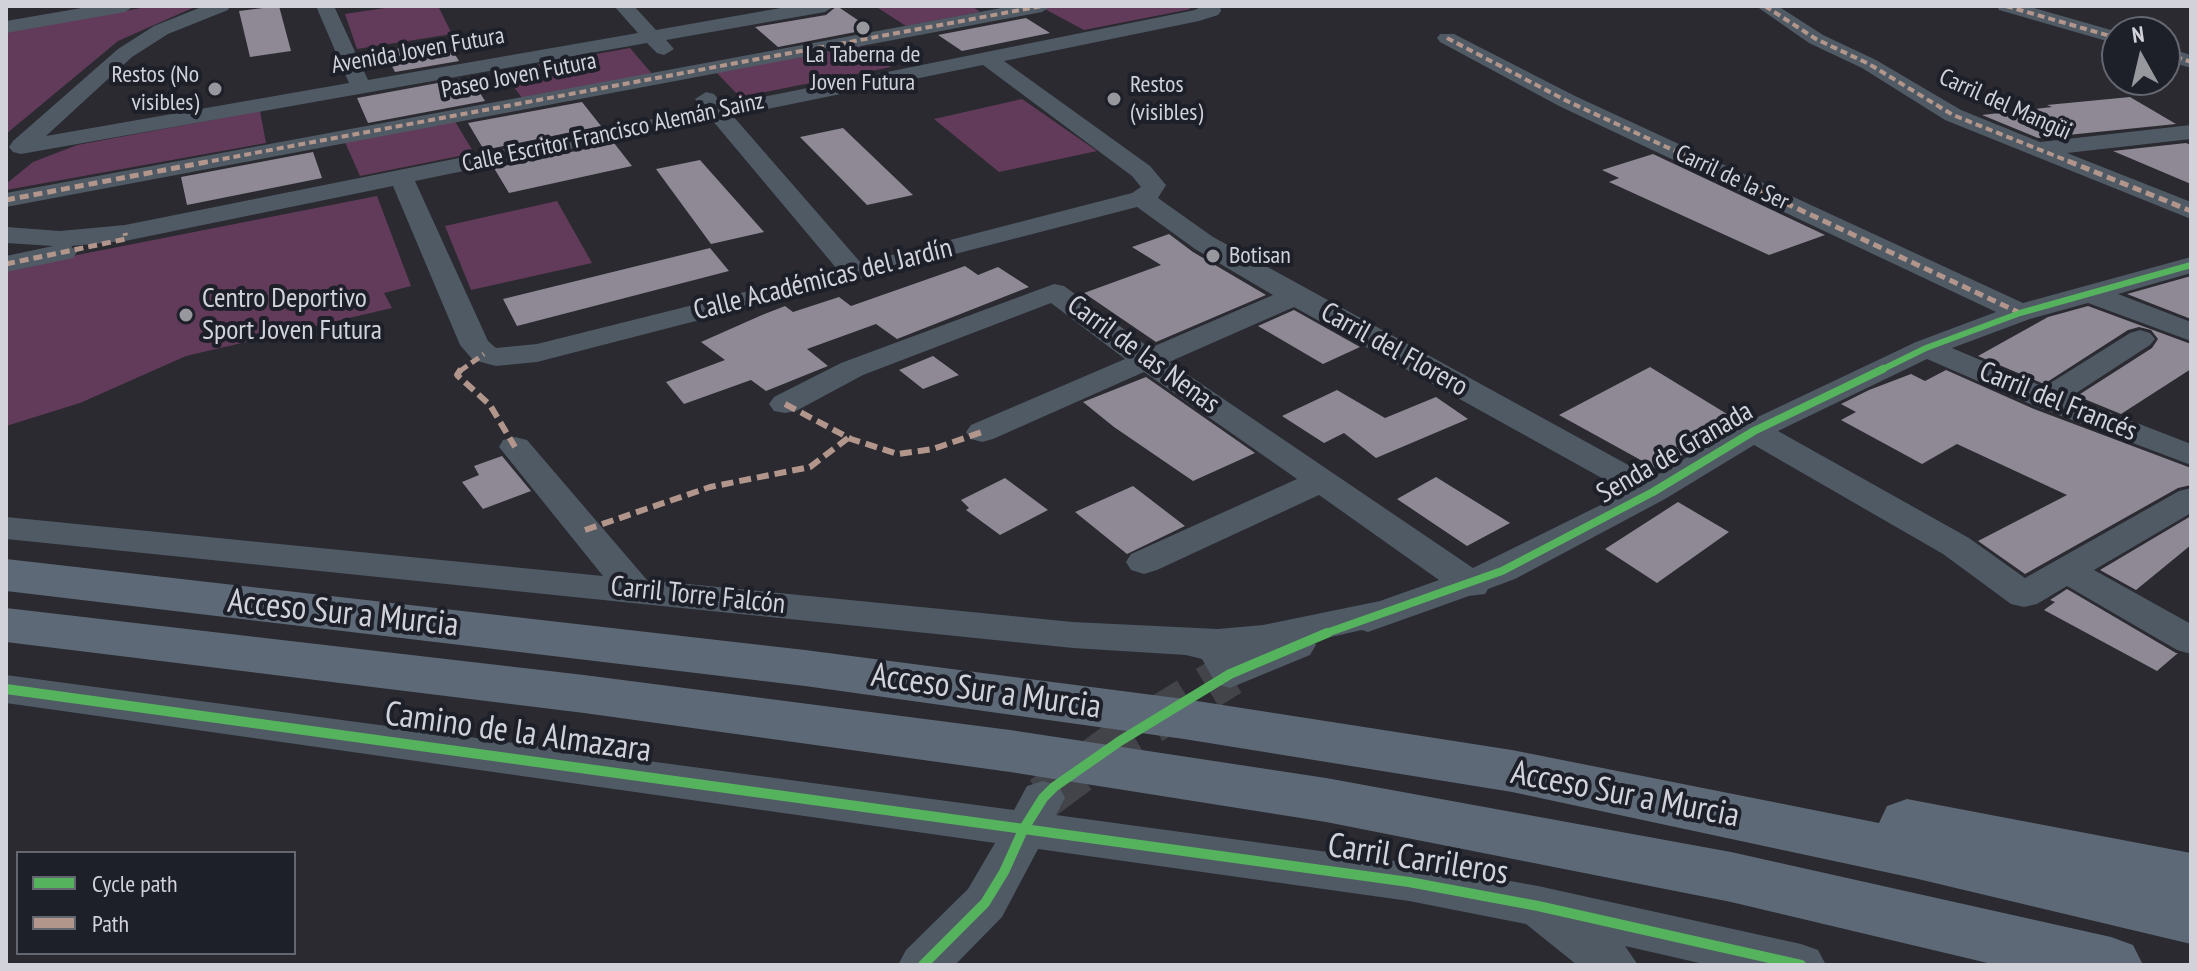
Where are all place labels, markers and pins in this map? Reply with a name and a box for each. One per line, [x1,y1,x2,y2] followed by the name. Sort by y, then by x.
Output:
[854,19,872,37] marker: La Taberna de Joven Futura
[805,41,921,97] place label: La Taberna de Joven Futura
[112,61,199,117] place label: Restos (No visibles)
[1130,71,1203,127] place label: Restos (visibles)
[206,80,224,98] marker: Restos (No visibles)
[1105,90,1123,108] marker: Restos (visibles)
[1229,242,1291,270] place label: Botisan
[1204,247,1222,265] marker: Botisan
[202,282,382,348] place label: Centro Deportivo Sport Joven Futura
[177,306,195,324] marker: Centro Deportivo Sport Joven Futura

